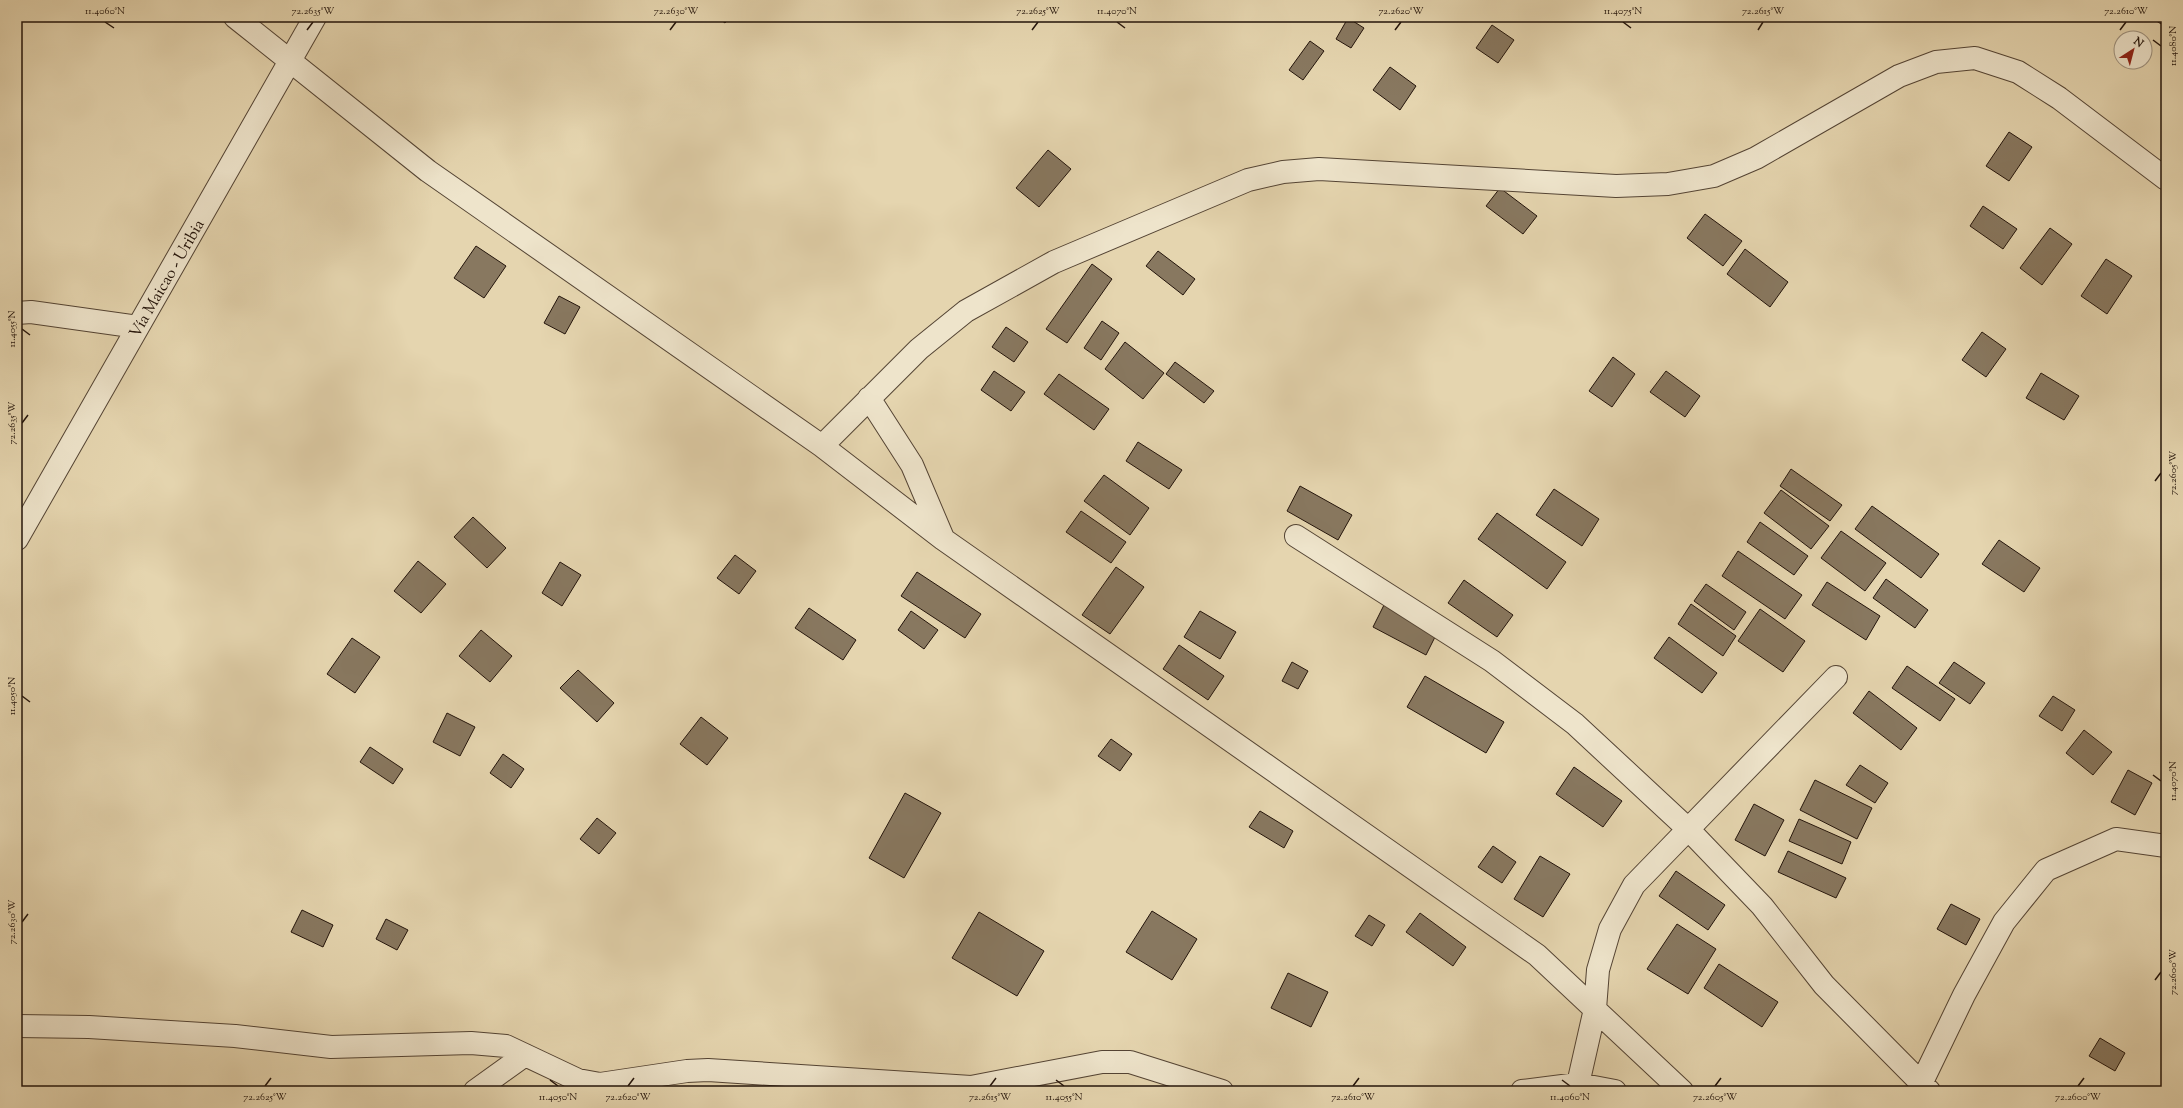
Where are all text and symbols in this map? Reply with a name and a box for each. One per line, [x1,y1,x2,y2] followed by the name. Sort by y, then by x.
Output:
[85,4,125,19] text: 11.4060°N
[292,4,334,19] text: 72.2635°W
[654,4,698,19] text: 72.2630°W
[1016,4,1060,19] text: 72.2625°W
[1097,4,1137,19] text: 11.4070°N
[1378,4,1424,19] text: 72.2620°W
[1604,4,1642,19] text: 11.4075°N
[1742,4,1784,19] text: 72.2615°W
[2104,4,2148,19] text: 72.2610°W
[2166,26,2181,66] text: 11.4080°N
[2113,30,2153,70] north arrow
[2129,33,2147,52] text: N
[125,215,212,343] street label: Vía Maicao - Uribia
[5,310,20,348] text: 11.4055°N
[5,402,20,444] text: 72.2635°W
[2166,451,2181,495] text: 72.2605°W
[5,677,20,715] text: 11.4050°N
[2166,761,2181,801] text: 11.4070°N
[5,900,20,944] text: 72.2630°W
[2166,949,2181,995] text: 72.2600°W
[243,1090,287,1105] text: 72.2625°W
[539,1090,577,1105] text: 11.4050°N
[605,1090,651,1105] text: 72.2620°W
[969,1090,1011,1105] text: 72.2615°W
[1045,1090,1083,1105] text: 11.4055°N
[1331,1090,1375,1105] text: 72.2610°W
[1550,1090,1590,1105] text: 11.4060°N
[1693,1090,1737,1105] text: 72.2605°W
[2055,1090,2101,1105] text: 72.2600°W

